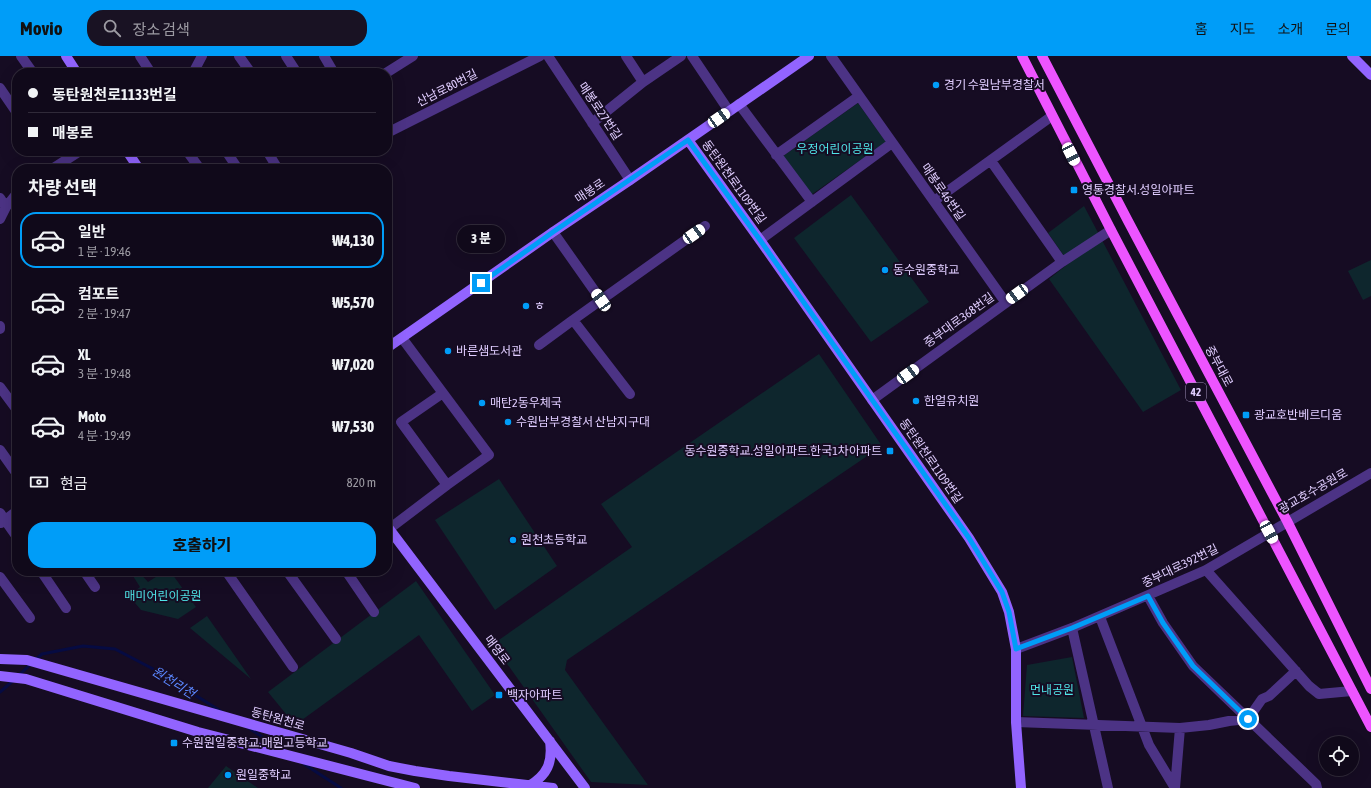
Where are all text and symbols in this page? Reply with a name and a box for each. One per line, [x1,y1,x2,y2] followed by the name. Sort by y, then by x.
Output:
[87,10,367,46] search box
[20,17,63,39] text: Movio
[101,17,123,39] icon: search
[133,21,190,38] text: 장소 검색
[1195,21,1208,37] text: 홈
[1230,21,1255,37] text: 지도
[1277,21,1303,37] text: 소개
[1325,21,1351,37] text: 문의
[414,67,480,109] street label: 산남로80번길
[944,78,1045,92] place label: 경기 수원남부경찰서
[576,80,624,142] street label: 매봉로27번길
[931,80,941,90] marker: 경기 수원남부경찰서
[52,86,177,103] text: 동탄원천로1133번길
[706,106,732,130] car
[52,124,93,141] text: 매봉로
[699,137,769,227] street label: 동탄원천로1109번길
[1060,141,1082,167] car
[796,142,874,156] park label: 우정어린이공원
[918,161,968,223] street label: 매봉로46번길
[572,176,608,206] street label: 매봉로
[28,177,97,198] text: 차량 선택
[1082,183,1195,197] place label: 영통경찰서.성일아파트
[1069,185,1079,195] marker: 영통경찰서.성일아파트
[30,222,66,258] icon: car
[681,222,707,246] car
[78,223,106,240] text: 일반
[457,225,505,253] callout: 3 분
[471,231,491,246] text: 3 분
[332,232,374,249] text: ₩4,130
[78,244,131,259] text: 1 분 · 19:46
[893,263,959,277] place label: 동수원중학교
[880,265,890,275] marker: 동수원중학교
[472,274,490,292] route end
[1004,282,1030,306] car
[30,284,66,320] icon: car
[78,285,119,302] text: 컴포트
[589,287,613,313] car
[921,290,997,350] street label: 중부대로368번길
[332,294,374,311] text: ₩5,570
[534,299,545,313] place label: ㅎ
[521,301,531,311] marker: ㅎ
[78,306,131,321] text: 2 분 · 19:47
[1202,343,1236,389] street label: 중부대로
[456,344,522,358] place label: 바른샘도서관
[30,346,66,382] icon: car
[78,346,91,363] text: XL
[443,346,453,356] marker: 바른샘도서관
[332,356,374,373] text: ₩7,020
[895,362,921,386] car
[78,366,131,381] text: 3 분 · 19:48
[1186,383,1206,401] road number: 42
[924,394,979,408] place label: 한얼유치원
[490,396,562,410] place label: 매탄2동우체국
[911,396,921,406] marker: 한얼유치원
[477,398,487,408] marker: 매탄2동우체국
[30,408,66,444] icon: car
[78,408,106,425] text: Moto
[1254,408,1342,422] place label: 광교호반베르디움
[1241,410,1251,420] marker: 광교호반베르디움
[516,415,650,429] place label: 수원남부경찰서 산남지구대
[897,416,965,506] street label: 동탄원천로1109번길
[503,417,513,427] marker: 수원남부경찰서 산남지구대
[332,418,374,435] text: ₩7,530
[78,428,131,443] text: 4 분 · 19:49
[684,444,882,458] place label: 동수원중학교.성일아파트.한국1차아파트
[885,446,895,456] marker: 동수원중학교.성일아파트.한국1차아파트
[1276,466,1350,516] street label: 광교호수공원로
[28,471,50,493] icon: cash
[60,475,88,492] text: 현금
[347,475,376,490] text: 820 m
[1258,519,1280,545] car
[28,522,376,568] button: 호출하기
[521,533,587,547] place label: 원천초등학교
[508,535,518,545] marker: 원천초등학교
[1140,541,1220,591] street label: 중부대로392번길
[124,589,202,603] park label: 매미어린이공원
[481,633,513,667] street label: 매영로
[149,663,199,702] water label: 원천리천
[1030,683,1074,697] park label: 먼내공원
[507,688,562,702] place label: 백자아파트
[494,690,504,700] marker: 백자아파트
[250,705,306,733] street label: 동탄원천로
[1239,710,1257,728] route start
[182,736,328,750] place label: 수원원일중학교.매원고등학교
[1319,736,1359,776] map controls
[1319,736,1359,776] button: locate
[169,738,179,748] marker: 수원원일중학교.매원고등학교
[236,768,291,782] place label: 원일중학교
[223,770,233,780] marker: 원일중학교

